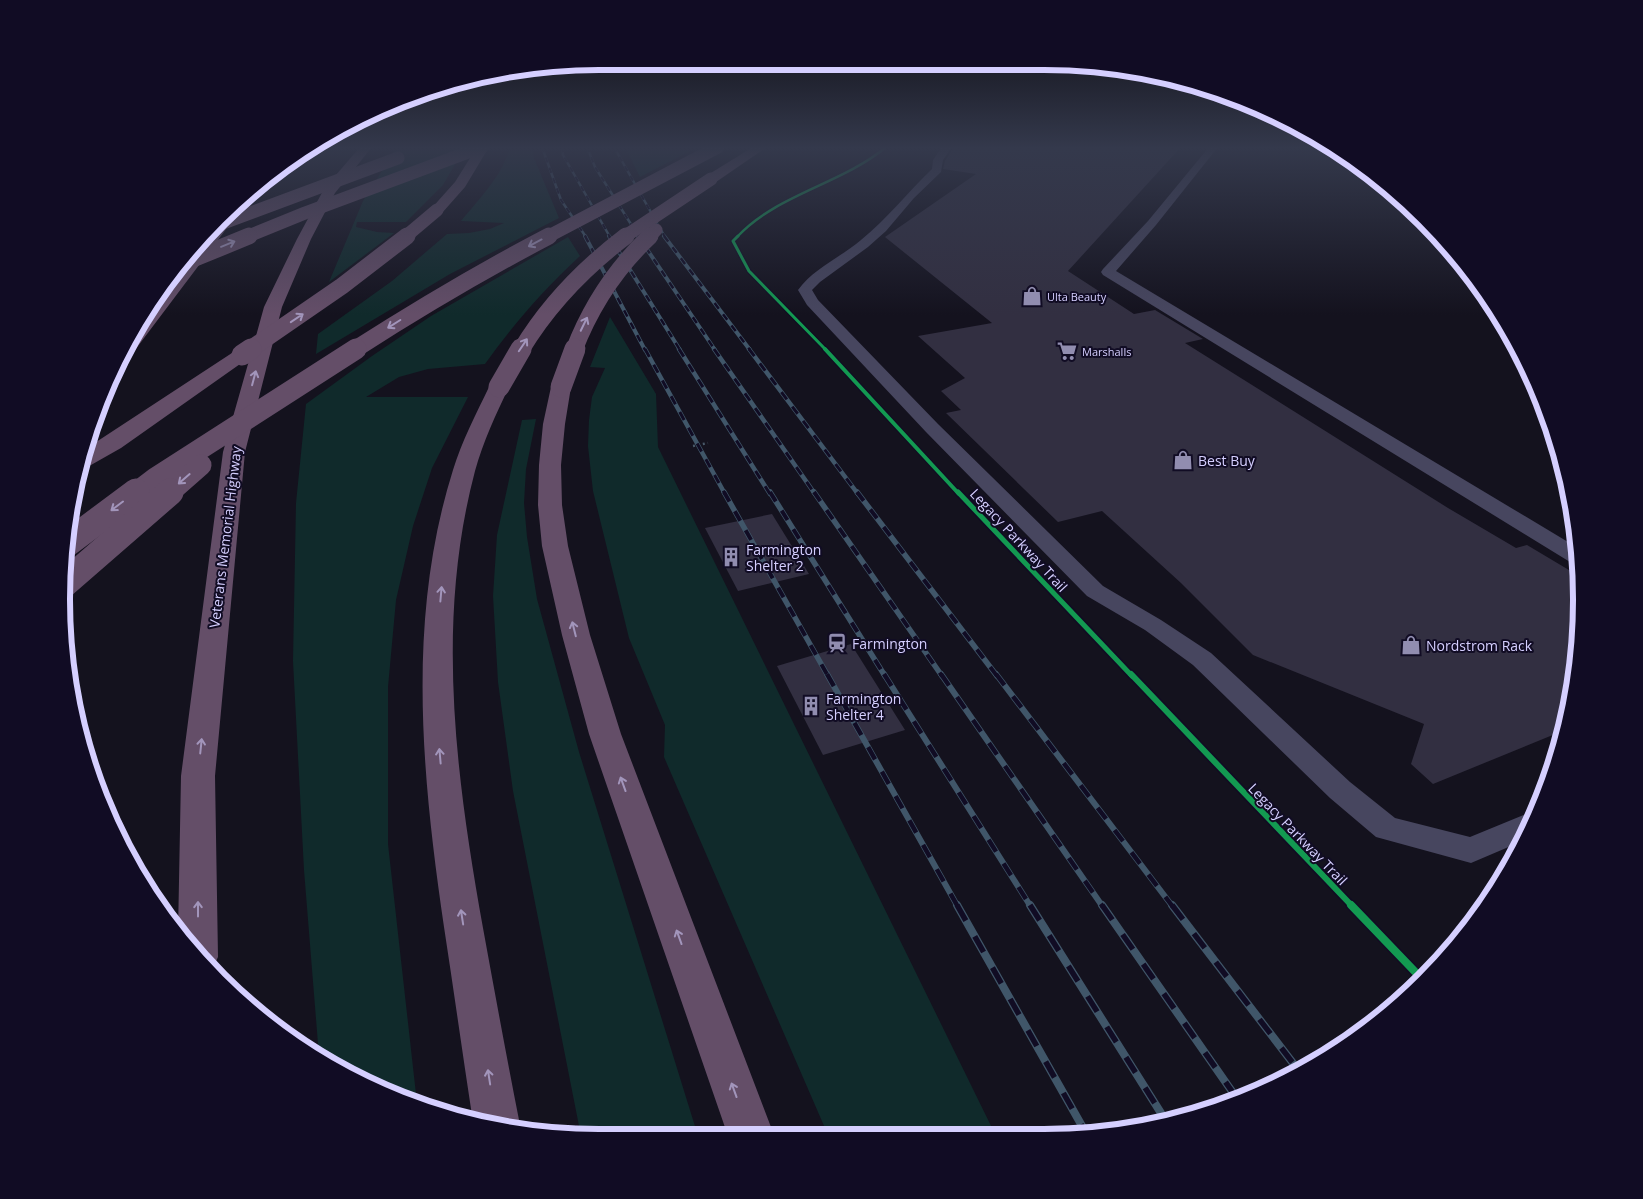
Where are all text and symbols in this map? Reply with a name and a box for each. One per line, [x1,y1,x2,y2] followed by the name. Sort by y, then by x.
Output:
[220,239,235,248] one-way arrow
[528,239,543,249] one-way arrow
[1021,285,1043,307] shop icon: Ulta Beauty
[1047,289,1107,304] place label: Ulta Beauty
[290,313,304,323] one-way arrow
[579,317,589,332] one-way arrow
[388,319,402,329] one-way arrow
[518,338,528,352] one-way arrow
[1056,340,1078,362] supermarket icon: Marshalls
[1082,344,1131,359] place label: Marshalls
[250,371,259,387] one-way arrow
[204,444,246,629] street label: Veterans Memorial Highway
[1172,449,1194,471] shop icon: Best Buy
[1198,451,1256,470] place label: Best Buy
[178,473,191,485] one-way arrow
[966,484,1072,596] street label: Legacy Parkway Trail
[110,501,124,511] one-way arrow
[746,540,821,575] place label: Farmington Shelter 2
[720,546,742,568] building icon: Farmington Shelter 2
[436,586,446,602] one-way arrow
[569,622,578,638] one-way arrow
[826,632,848,654] station icon: Farmington
[852,634,927,653] place label: Farmington
[1400,634,1422,656] shop icon: Nordstrom Rack
[1426,636,1533,655] place label: Nordstrom Rack
[826,689,901,724] place label: Farmington Shelter 4
[800,695,822,717] building icon: Farmington Shelter 4
[196,739,206,755] one-way arrow
[435,748,445,764] one-way arrow
[618,777,627,793] one-way arrow
[1244,779,1352,889] street label: Legacy Parkway Trail
[193,901,203,917] one-way arrow
[456,909,466,925] one-way arrow
[674,930,683,945] one-way arrow
[483,1070,493,1086] one-way arrow
[729,1082,738,1098] one-way arrow

